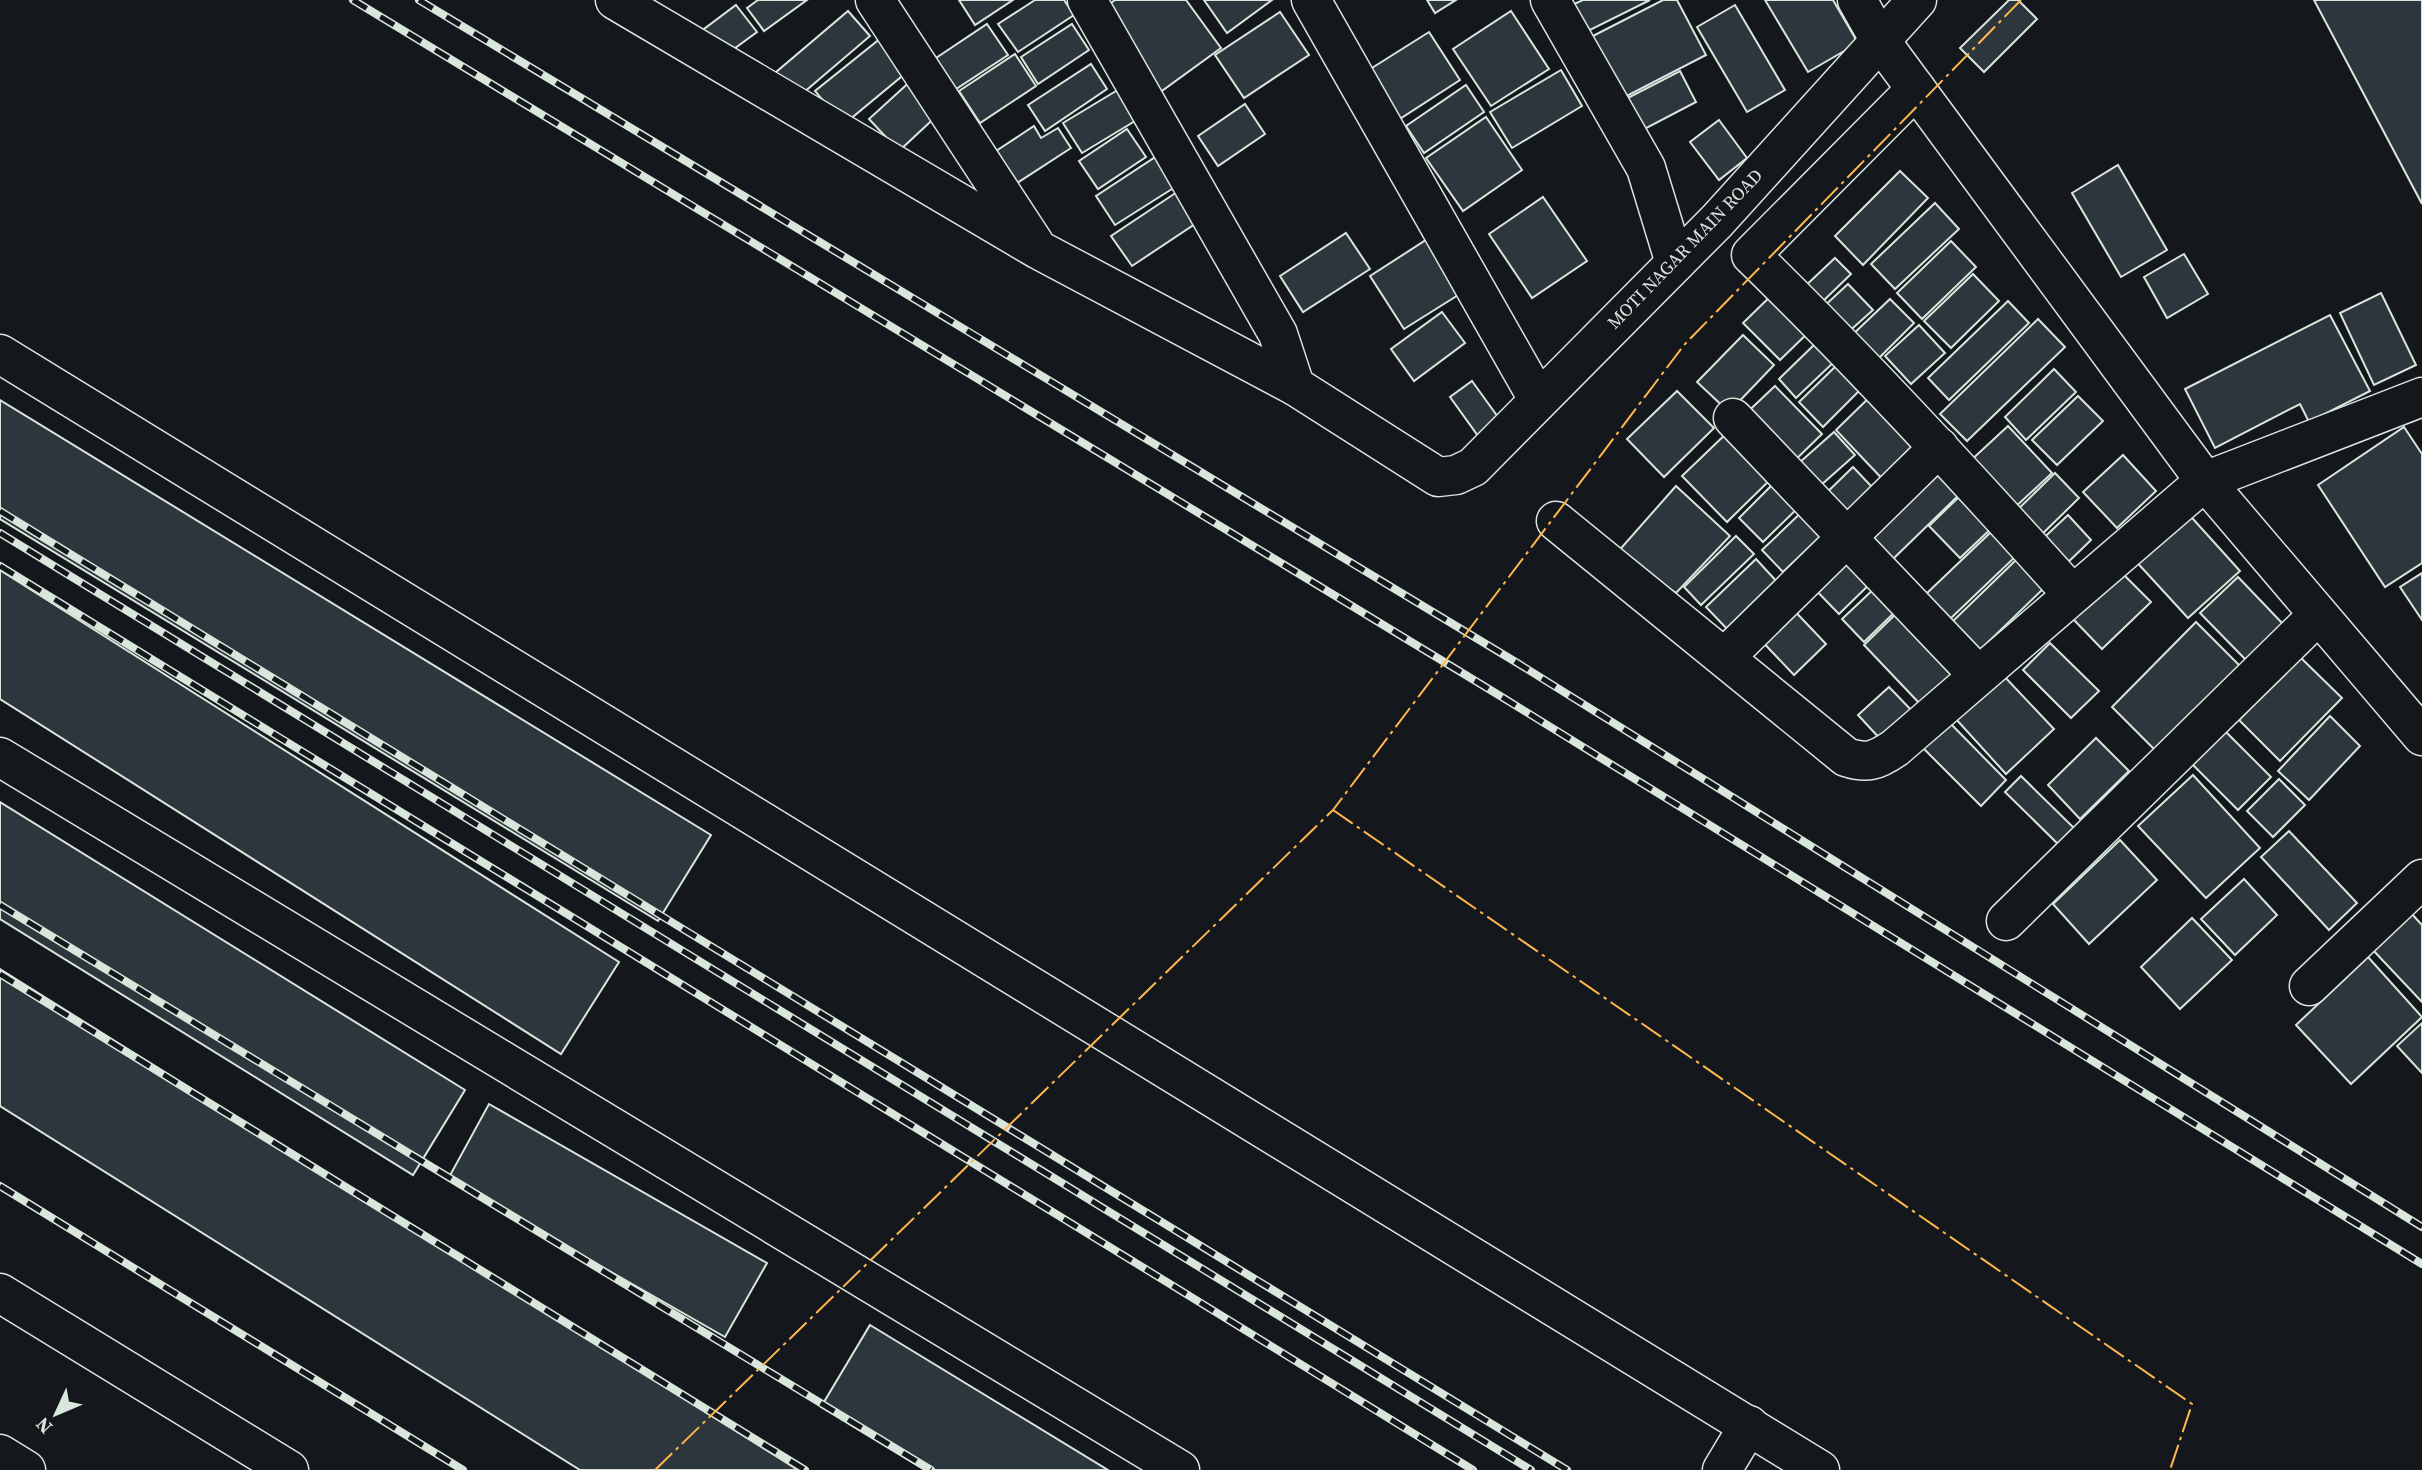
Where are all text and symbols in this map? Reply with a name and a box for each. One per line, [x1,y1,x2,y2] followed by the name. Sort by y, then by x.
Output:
[1601,163,1768,334] street label: MOTI NAGAR MAIN ROAD
[21,1379,91,1449] north arrow
[30,1412,58,1440] text: N

